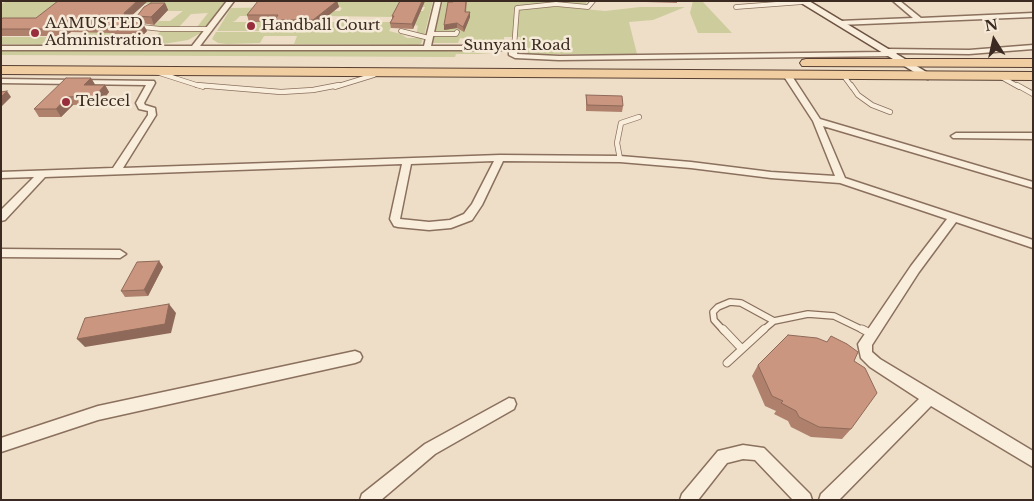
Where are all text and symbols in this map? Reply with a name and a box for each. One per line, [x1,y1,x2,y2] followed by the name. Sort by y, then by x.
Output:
[45,15,162,50] place label: AAMUSTED Administration
[969,15,1019,65] north arrow
[983,15,999,35] text: N
[261,17,381,35] place label: Handball Court
[245,20,257,32] marker: Handball Court
[29,27,41,39] marker: AAMUSTED Administration
[463,37,571,55] street label: Sunyani Road
[76,93,130,111] place label: Telecel
[60,96,72,108] marker: Telecel

